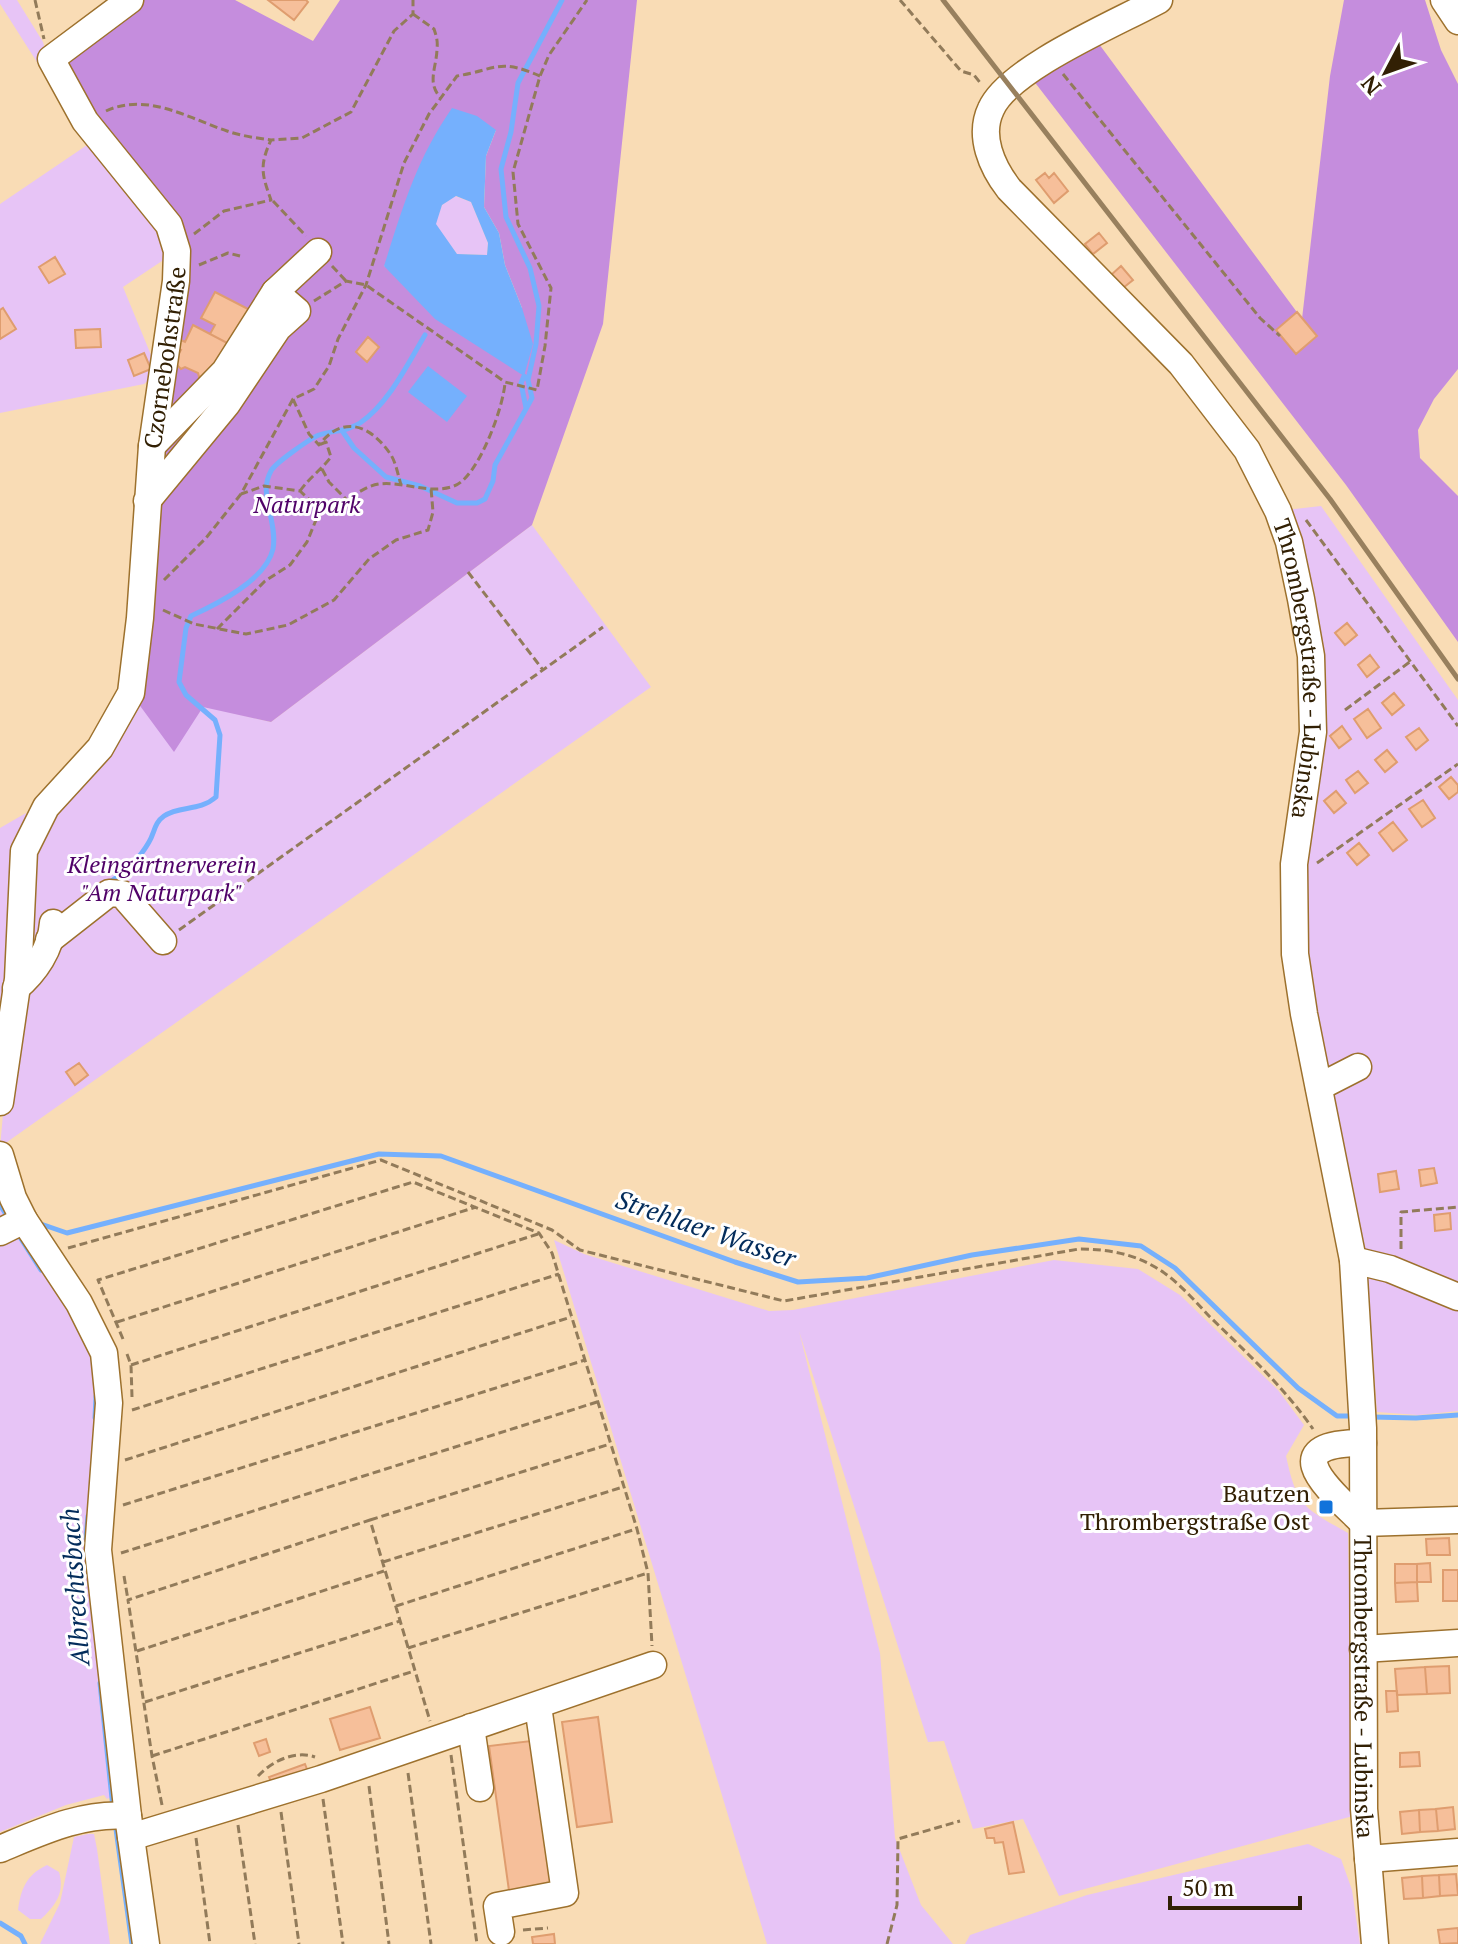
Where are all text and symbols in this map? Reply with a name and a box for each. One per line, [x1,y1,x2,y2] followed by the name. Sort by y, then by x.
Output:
[1346,32,1426,112] north arrow
[1354,69,1387,101] text: N
[136,266,192,451] street label: Czornebohstraße
[252,488,361,520] park label: Naturpark
[1266,514,1329,821] street label: Thrombergstraße - Lubinska
[66,848,257,908] park label: Kleingärtnerverein "Am Naturpark"
[612,1181,801,1275] water label: Strehlaer Wasser
[1080,1477,1310,1537] place label: Bautzen Thrombergstraße Ost
[1317,1498,1335,1516] marker: Bautzen Thrombergstraße Ost
[52,1507,97,1669] water label: Albrechtsbach
[1347,1535,1382,1840] street label: Thrombergstraße - Lubinska
[1170,1860,1300,1910] scale bar
[1182,1871,1234,1903] text: 50 m

